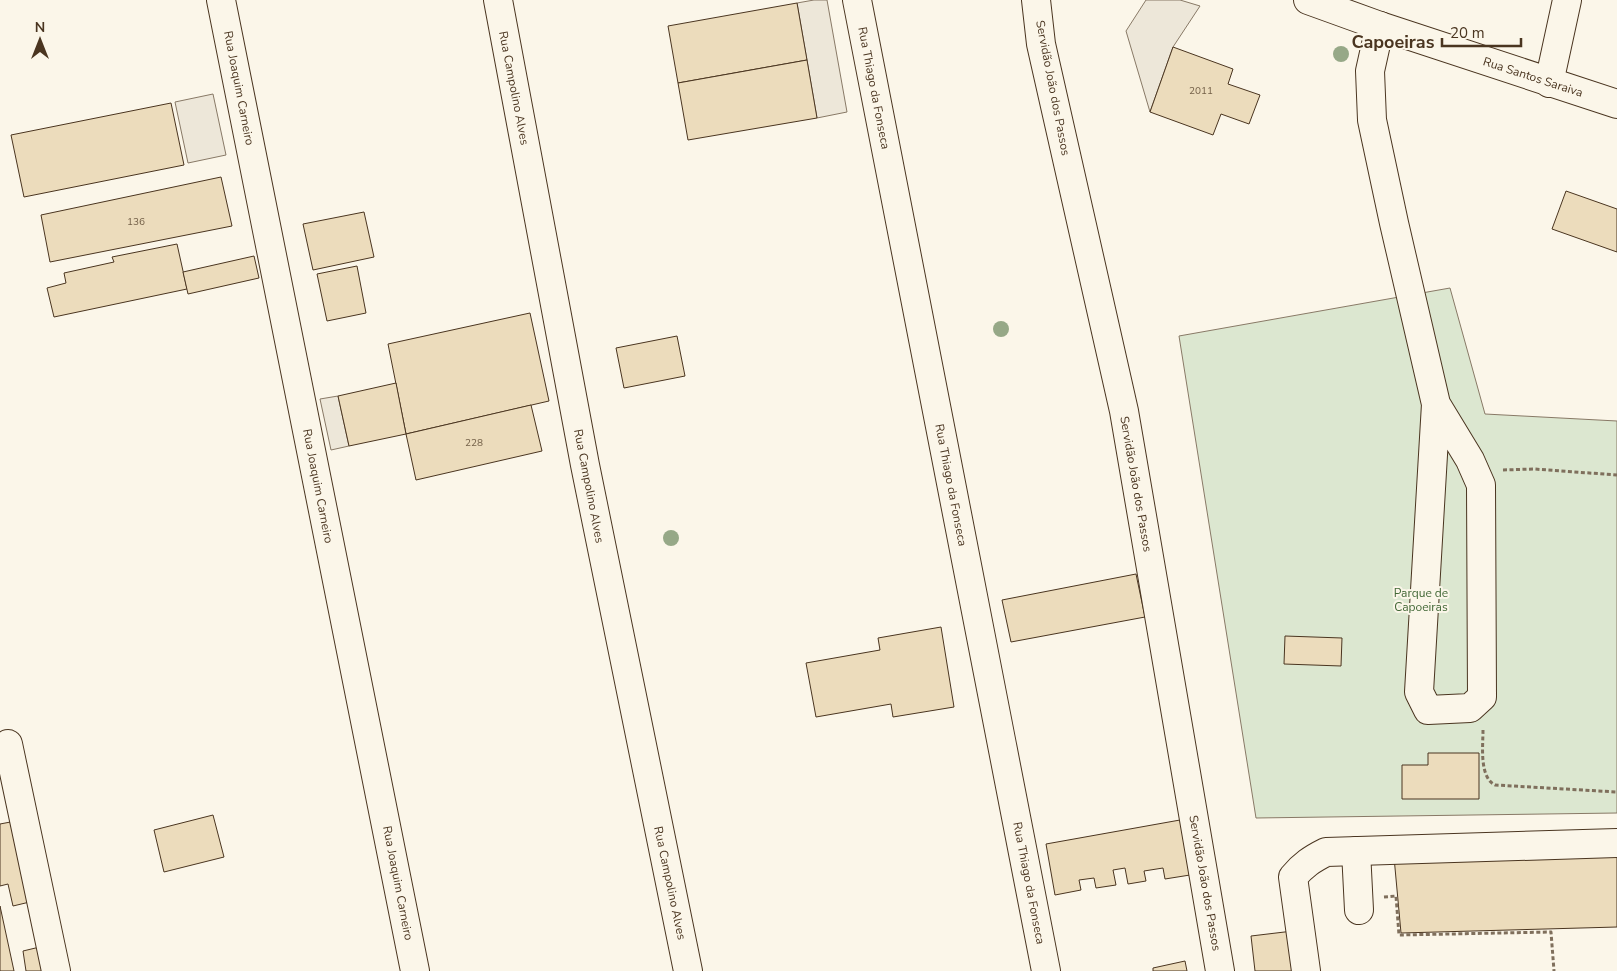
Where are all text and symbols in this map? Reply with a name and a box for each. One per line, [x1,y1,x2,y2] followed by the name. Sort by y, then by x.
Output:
[15,15,65,65] north arrow
[1442,15,1521,47] scale bar
[35,18,45,37] text: N
[1032,19,1074,157] street label: Servidão João dos Passos
[1450,23,1485,43] text: 20 m
[854,25,894,151] street label: Rua Thiago da Fonseca
[220,29,258,147] street label: Rua Joaquim Carneiro
[495,30,533,147] street label: Rua Campolino Alves
[1352,30,1435,54] district label: Capoeiras
[1481,53,1585,101] street label: Rua Santos Saraiva
[1189,84,1213,98] house number: 2011
[127,215,145,229] house number: 136
[1116,415,1156,553] street label: Servidão João dos Passos
[931,422,971,548] street label: Rua Thiago da Fonseca
[299,427,337,545] street label: Rua Joaquim Carneiro
[570,428,608,545] street label: Rua Campolino Alves
[465,436,483,450] house number: 228
[1394,585,1448,615] park label: Parque de Capoeiras
[1185,814,1225,952] street label: Servidão João dos Passos
[1009,820,1049,946] street label: Rua Thiago da Fonseca
[379,824,417,942] street label: Rua Joaquim Carneiro
[650,825,690,941] street label: Rua Campolino Alves

